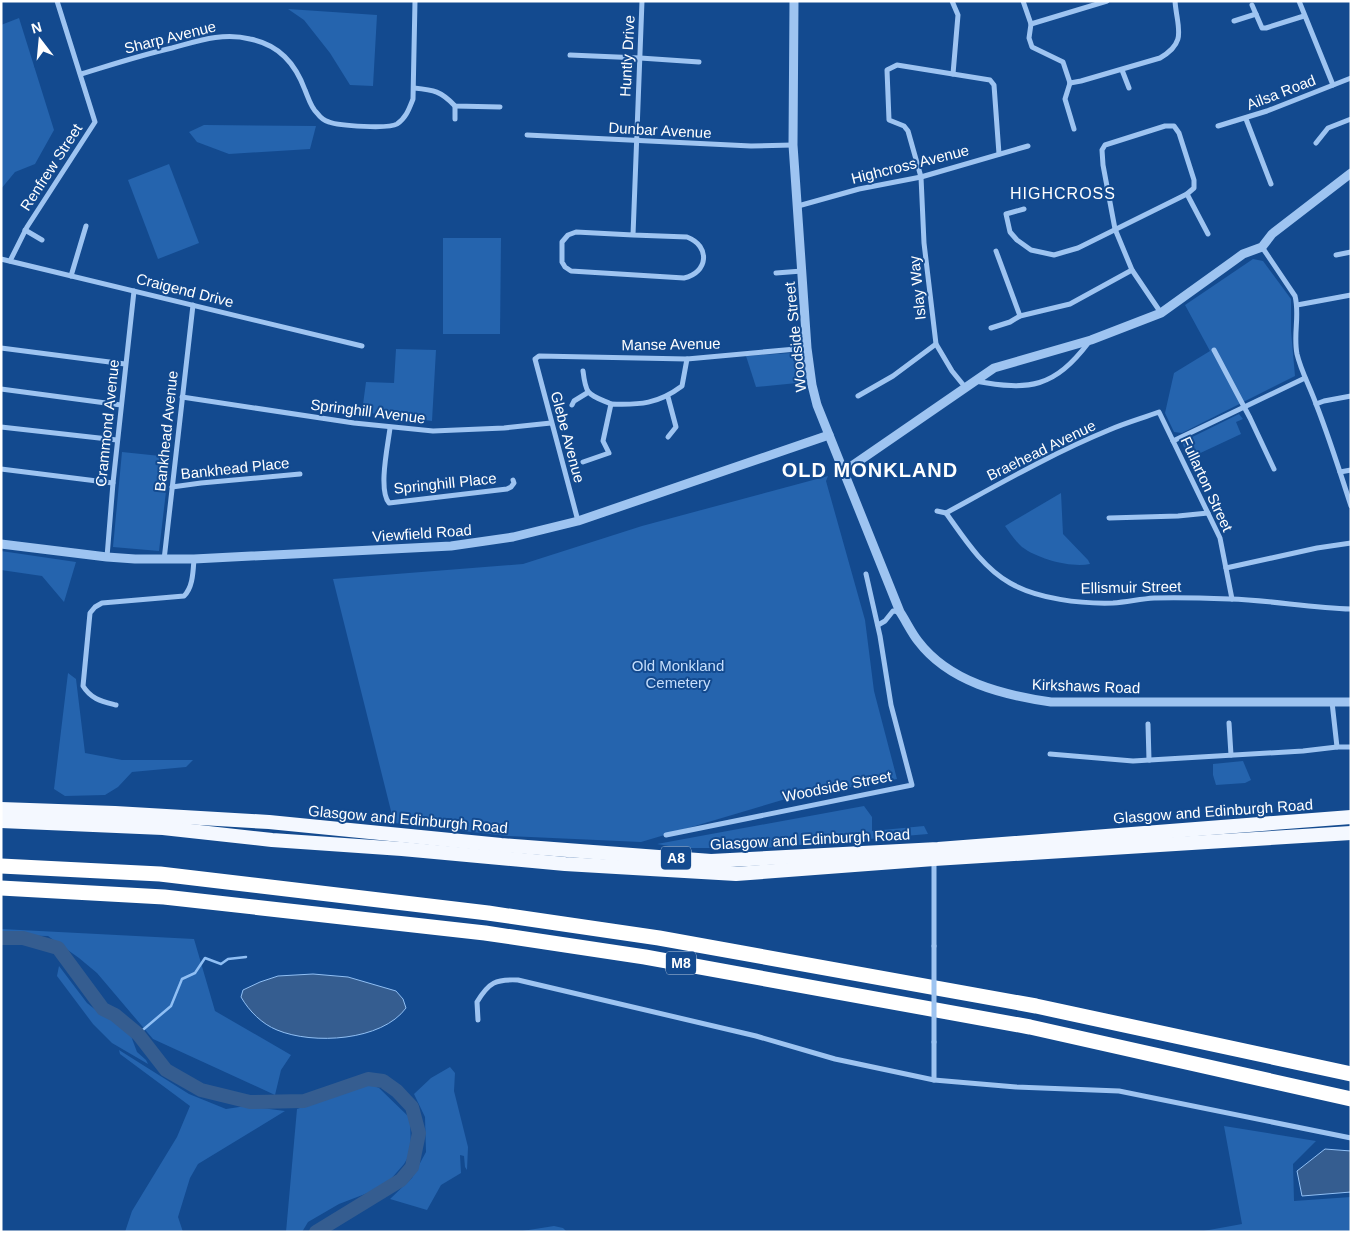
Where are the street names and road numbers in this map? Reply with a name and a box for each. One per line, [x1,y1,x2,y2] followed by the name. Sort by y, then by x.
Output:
[616,15,638,97] street label: Huntly Drive
[122,17,218,57] street label: Sharp Avenue
[1244,71,1318,113] street label: Ailsa Road
[608,119,712,141] street label: Dunbar Avenue
[17,120,86,214] street label: Renfrew Street
[849,141,971,187] street label: Highcross Avenue
[905,255,929,321] street label: Islay Way
[134,270,236,310] street label: Craigend Drive
[781,280,809,393] street label: Woodside Street
[621,335,721,353] street label: Manse Avenue
[92,358,122,488] street label: Crammond Avenue
[151,370,181,492] street label: Bankhead Avenue
[548,389,588,485] street label: Glebe Avenue
[310,396,426,426] street label: Springhill Avenue
[984,416,1098,484] street label: Braehead Avenue
[1178,434,1237,535] street label: Fullarton Street
[180,454,290,482] street label: Bankhead Place
[393,469,497,497] street label: Springhill Place
[372,521,472,545] street label: Viewfield Road
[1080,578,1182,596] street label: Ellismuir Street
[1032,676,1140,696] street label: Kirkshaws Road
[781,767,894,805] street label: Woodside Street
[1113,796,1313,826] street label: Glasgow and Edinburgh Road
[308,802,508,836] street label: Glasgow and Edinburgh Road
[710,825,910,853] street label: Glasgow and Edinburgh Road
[661,846,691,870] road number: A8
[666,951,696,974] road number: M8

